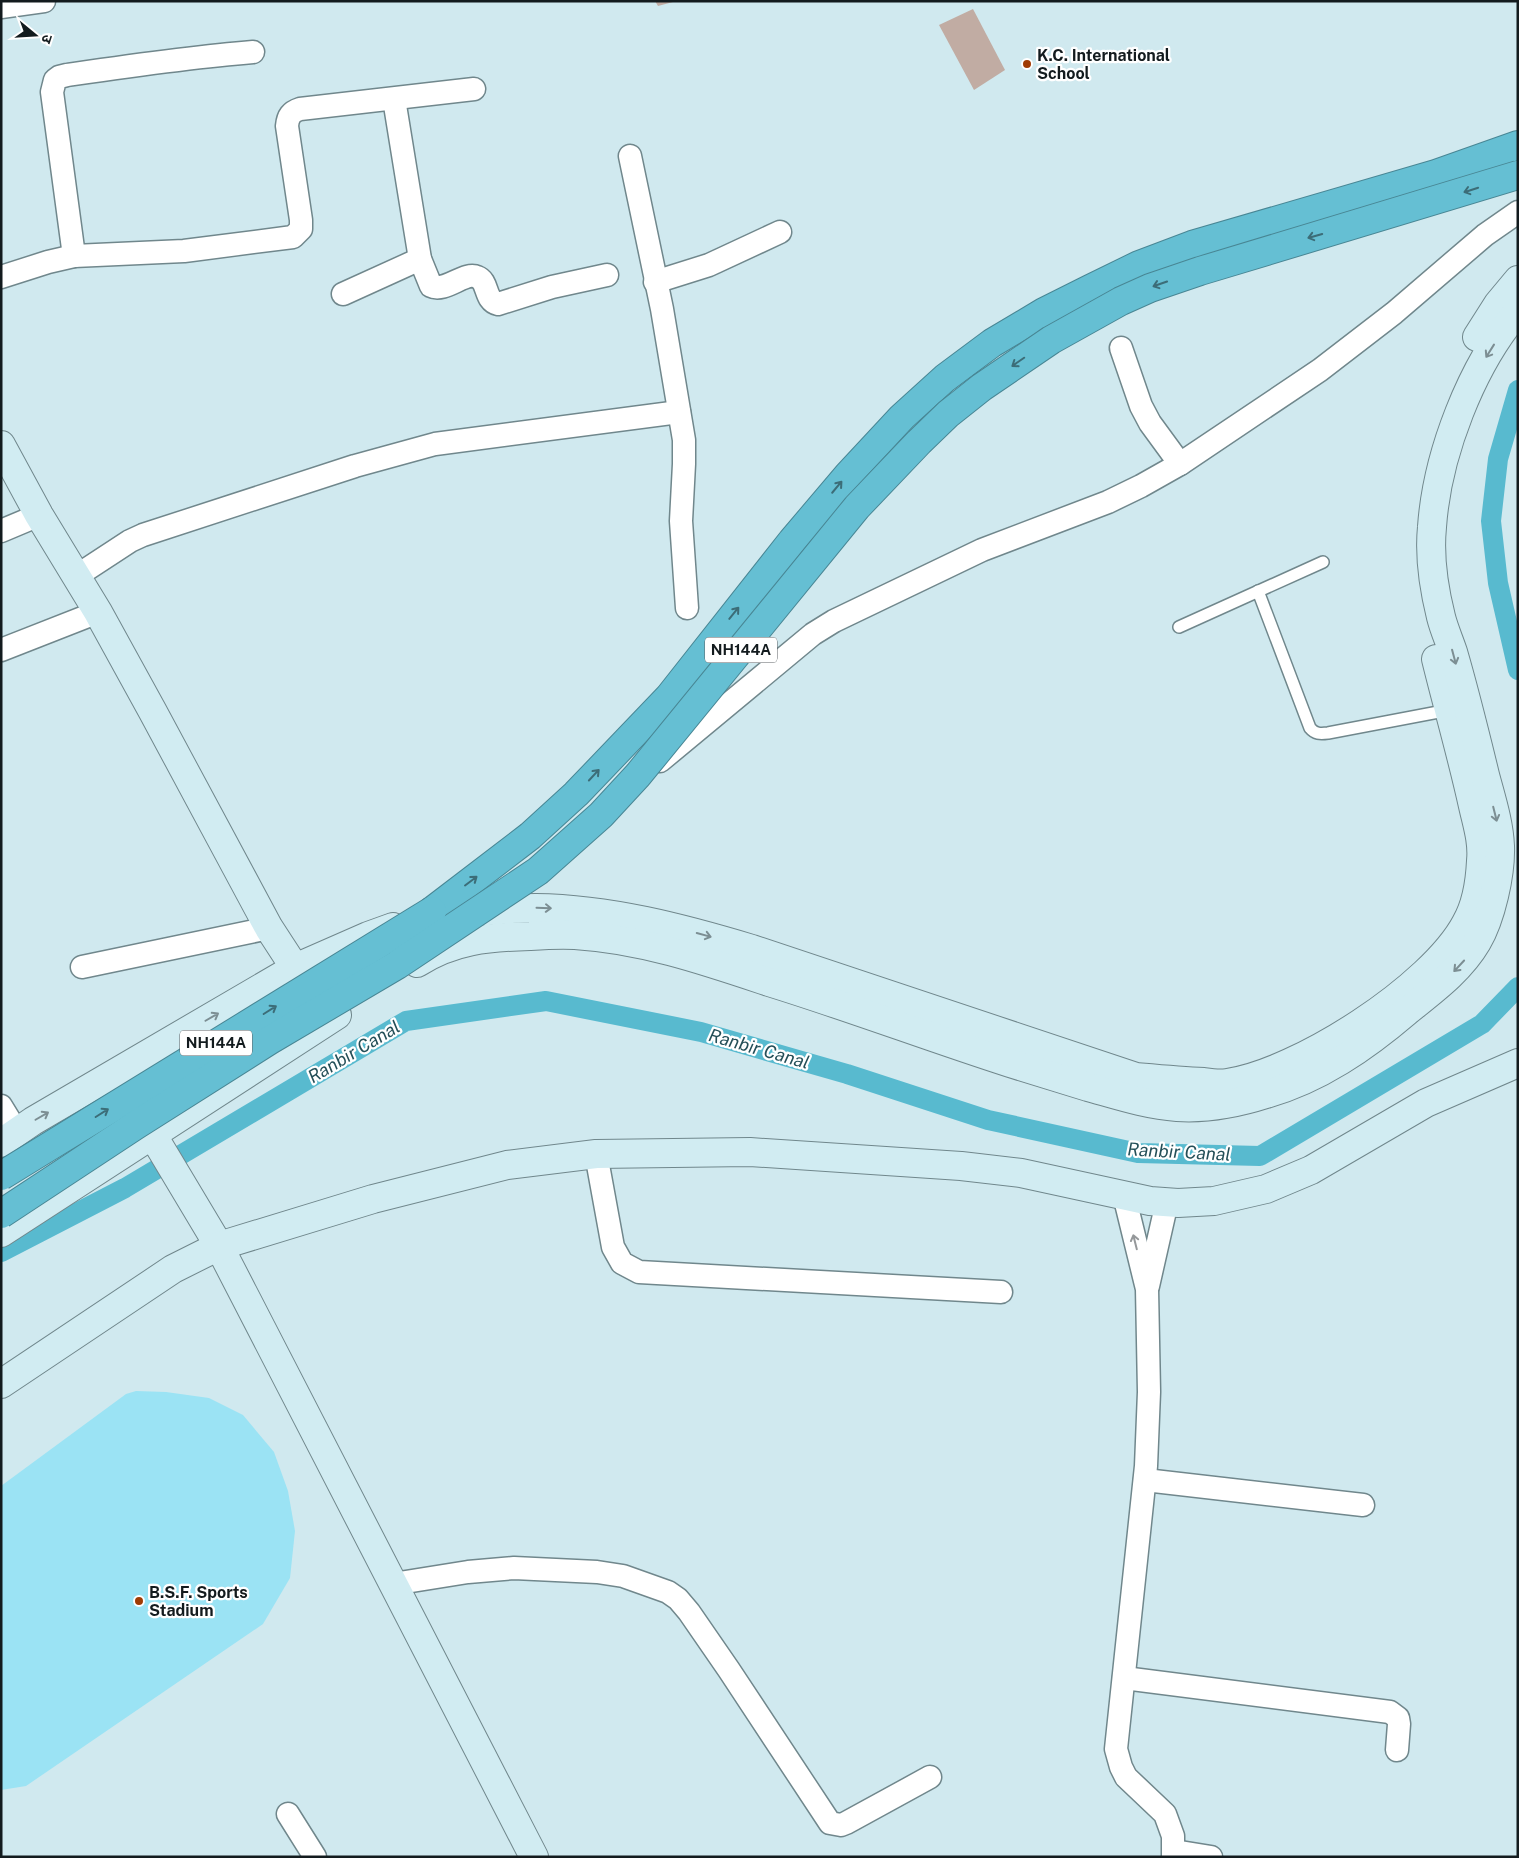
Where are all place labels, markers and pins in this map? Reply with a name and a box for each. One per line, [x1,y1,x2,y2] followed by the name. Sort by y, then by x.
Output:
[1037,46,1170,83] place label: K.C. International School
[1021,58,1033,70] marker: K.C. International School
[149,1583,248,1620] place label: B.S.F. Sports Stadium
[133,1595,145,1607] marker: B.S.F. Sports Stadium

